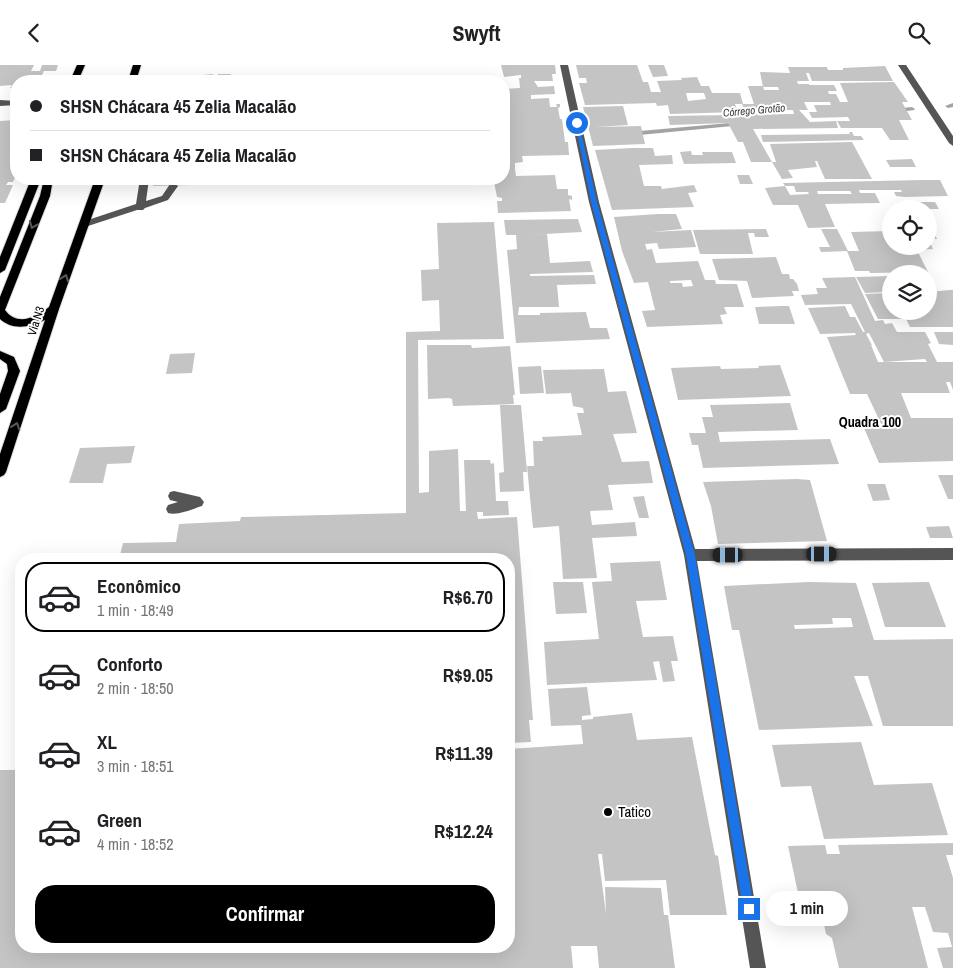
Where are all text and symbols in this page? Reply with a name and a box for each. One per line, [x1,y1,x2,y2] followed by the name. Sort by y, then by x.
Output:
[452,18,501,48] text: Swyft
[20,19,48,47] icon: back
[905,19,933,47] icon: search
[60,93,296,119] text: SHSN Chácara 45 Zelia Macalão
[722,100,786,120] water label: Córrego Grotão
[566,112,588,134] route start
[60,142,296,168] text: SHSN Chácara 45 Zelia Macalão
[882,200,937,320] map controls
[882,200,937,255] button: locate
[29,220,39,229] one-way arrow
[882,265,937,320] button: layers
[59,274,69,282] one-way arrow
[24,304,48,338] street label: Via N3
[839,413,901,431] district label: Quadra 100
[10,422,20,431] one-way arrow
[807,547,837,562] car
[713,548,743,563] car
[97,573,181,599] text: Econômico
[37,575,82,620] icon: car
[443,584,493,610] text: R$6.70
[97,599,174,621] text: 1 min · 18:49
[97,651,163,677] text: Conforto
[37,653,82,698] icon: car
[443,662,493,688] text: R$9.05
[97,677,174,699] text: 2 min · 18:50
[97,729,117,755] text: XL
[37,731,82,776] icon: car
[435,740,493,766] text: R$11.39
[97,755,174,777] text: 3 min · 18:51
[618,801,651,822] place label: Tatico
[602,806,614,818] marker: Tatico
[97,807,142,833] text: Green
[37,809,82,854] icon: car
[434,818,493,844] text: R$12.24
[97,833,174,855] text: 4 min · 18:52
[35,885,495,943] button: Confirmar
[766,891,849,927] callout: 1 min
[790,897,824,919] text: 1 min
[738,898,760,920] route end

